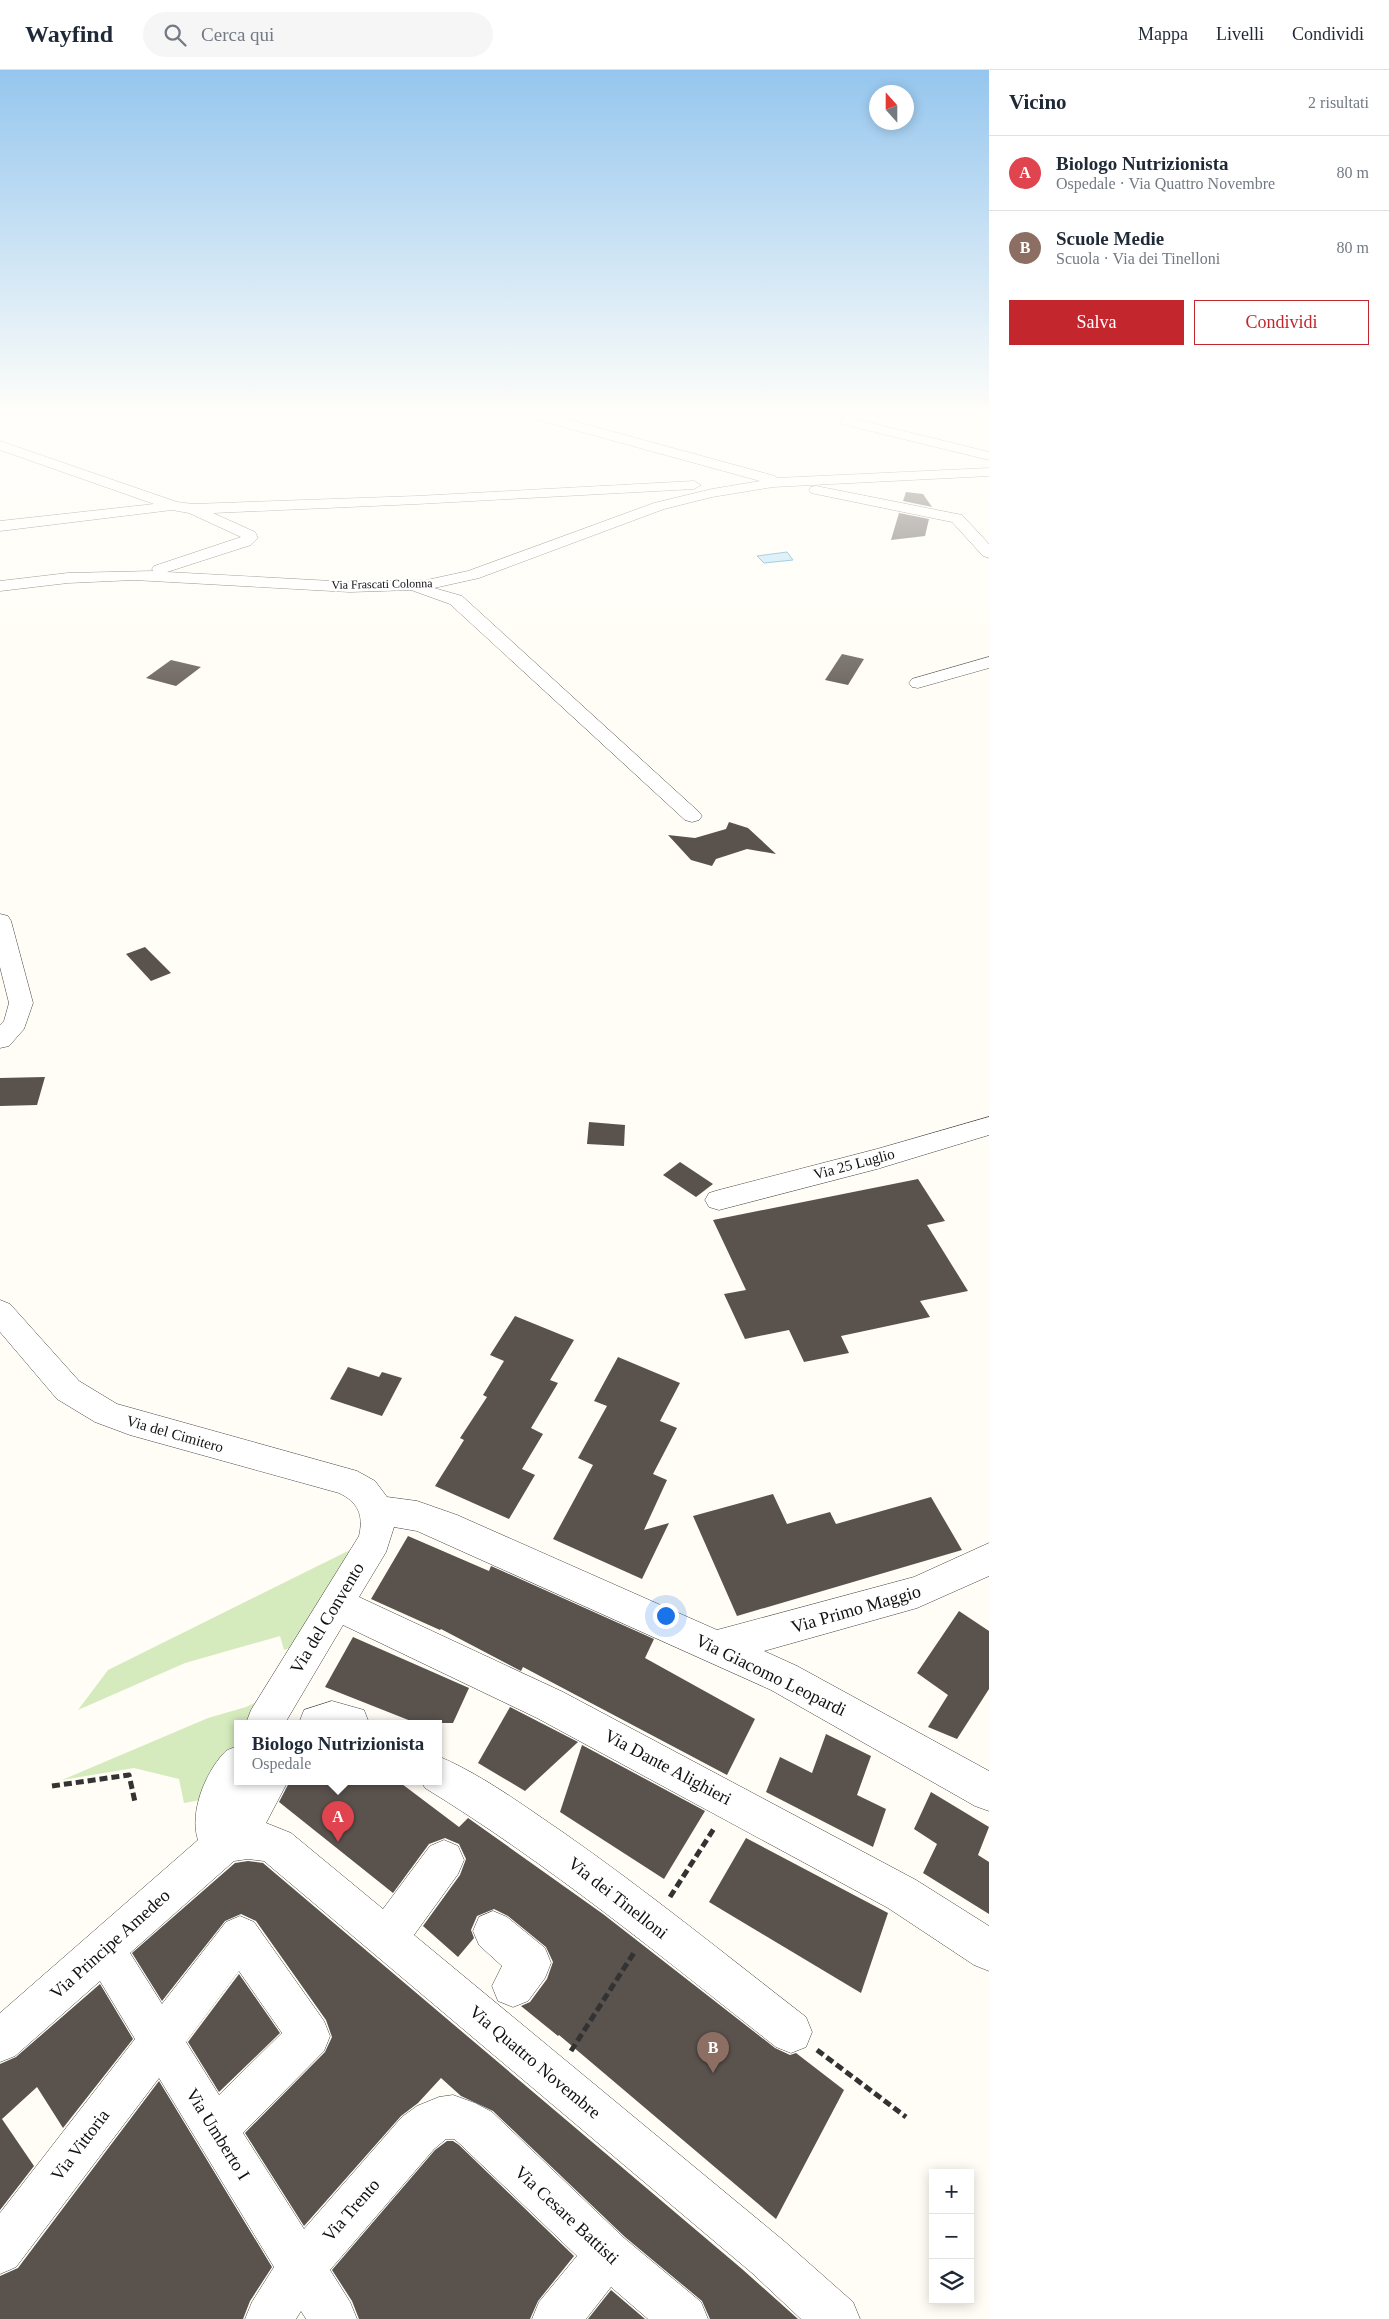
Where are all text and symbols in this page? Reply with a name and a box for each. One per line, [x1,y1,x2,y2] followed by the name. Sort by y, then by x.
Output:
[143,12,493,57] search box
[25,21,113,47] text: Wayfind
[161,21,189,49] icon: search
[201,24,274,45] text: Cerca qui
[1138,24,1188,44] text: Mappa
[1216,24,1264,44] text: Livelli
[1292,24,1364,44] text: Condividi
[869,85,914,130] north arrow
[1009,90,1067,114] text: Vicino
[1308,94,1369,111] text: 2 risultati
[1056,153,1229,174] text: Biologo Nutrizionista
[1019,164,1031,181] text: A
[1337,164,1369,181] text: 80 m
[1056,175,1275,192] text: Ospedale · Via Quattro Novembre
[1056,228,1164,249] text: Scuole Medie
[1020,239,1030,256] text: B
[1337,239,1369,256] text: 80 m
[1056,250,1220,267] text: Scuola · Via dei Tinelloni
[1009,300,1184,345] button: Salva
[1194,300,1369,345] button: Condividi
[331,576,433,592] street label: Via Frascati Colonna
[812,1145,896,1183] street label: Via 25 Luglio
[125,1413,225,1455] street label: Via del Cimitero
[286,1559,368,1677] street label: Via del Convento
[789,1581,923,1637] street label: Via Primo Maggio
[653,1603,679,1629] your location
[693,1630,849,1720] street label: Via Giacomo Leopardi
[234,1720,442,1785] popup
[601,1725,735,1809] street label: Via Dante Alighieri
[252,1733,424,1754] text: Biologo Nutrizionista
[252,1755,311,1772] text: Ospedale
[322,1801,354,1842] pin: A
[564,1853,672,1943] street label: Via dei Tinelloni
[46,1885,174,2003] street label: Via Principe Amedeo
[465,2001,605,2123] street label: Via Quattro Novembre
[697,2032,729,2073] pin: B
[182,2085,254,2183] street label: Via Umberto I
[47,2105,113,2185] street label: Via Vittoria
[511,2162,623,2268] street label: Via Cesare Battisti
[929,2169,974,2304] map controls
[929,2169,974,2214] button: +
[318,2175,384,2245] street label: Via Trento
[929,2214,974,2259] button: −
[929,2259,974,2304] button: layers

